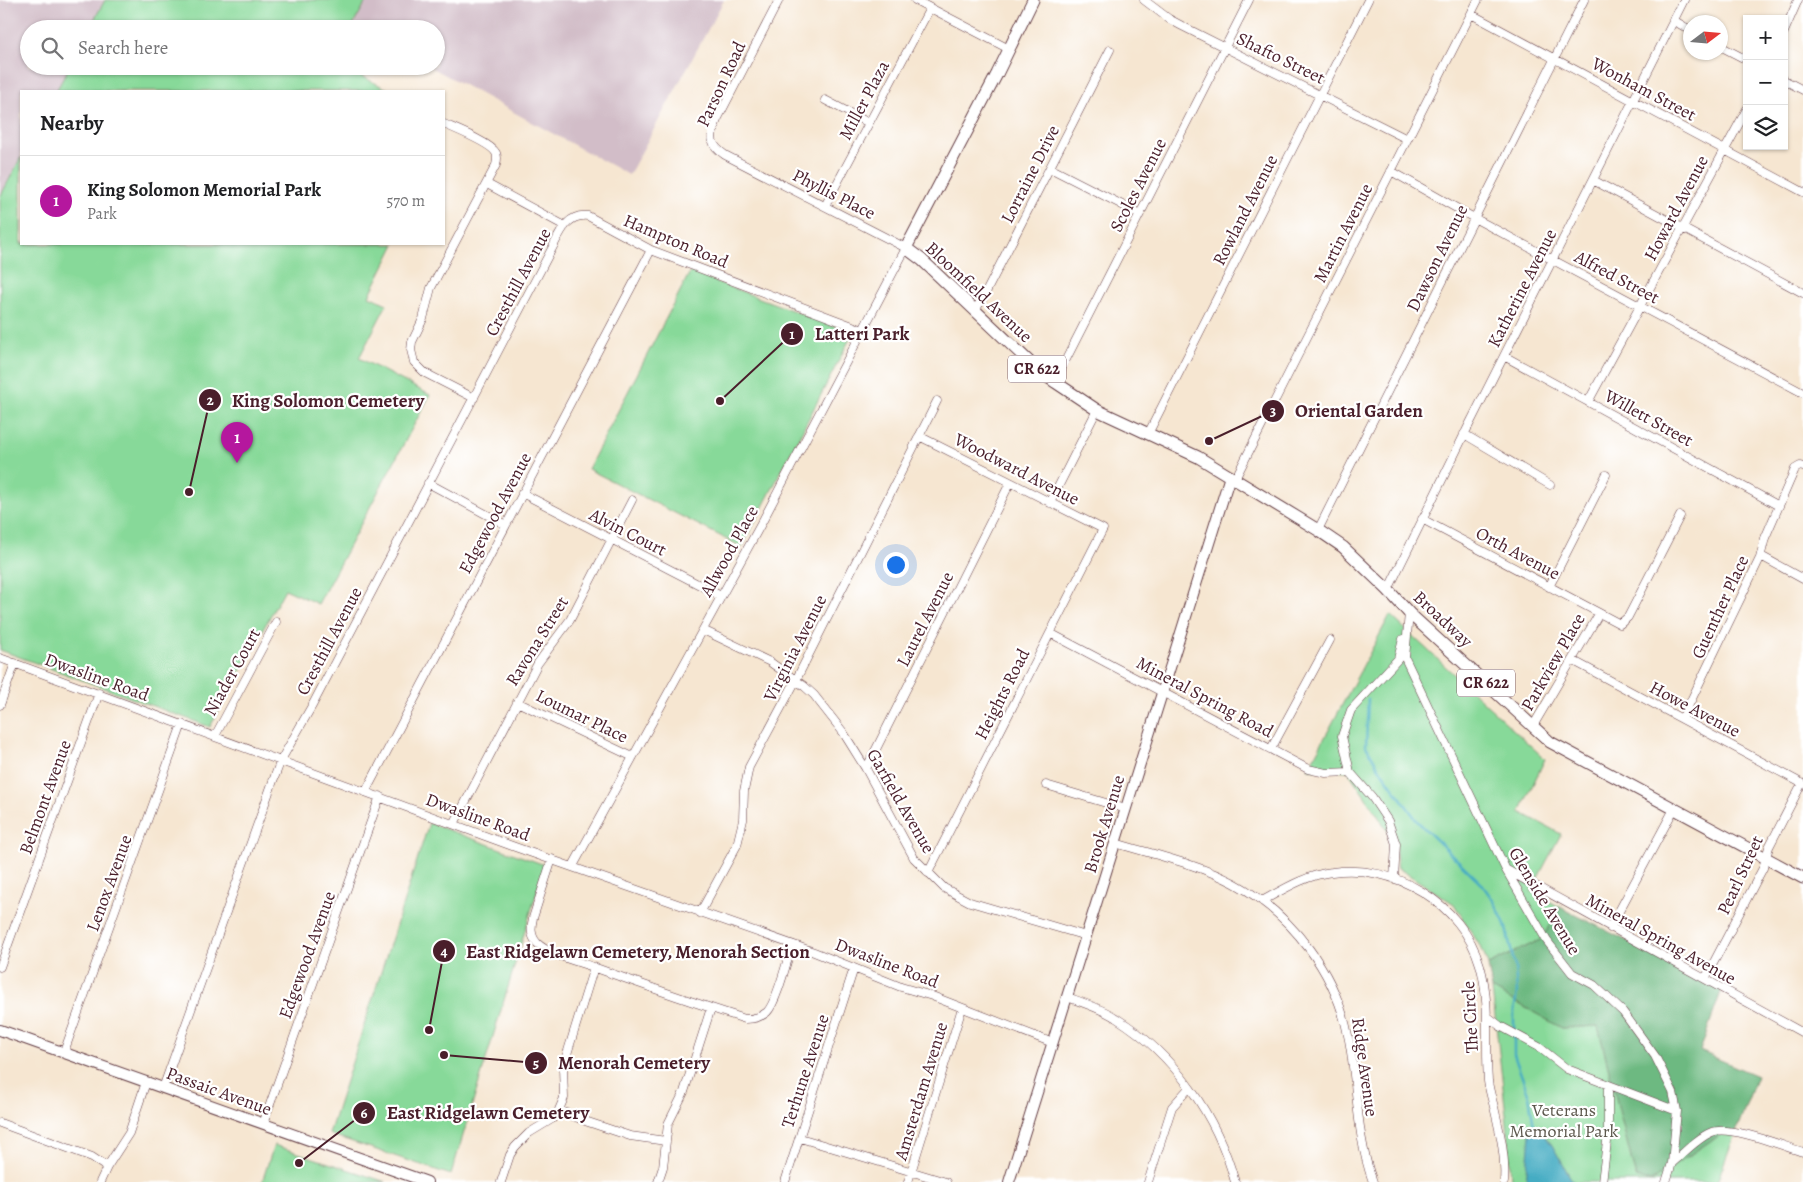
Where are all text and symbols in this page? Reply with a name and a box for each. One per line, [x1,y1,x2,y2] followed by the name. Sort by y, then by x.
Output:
[1683,15,1728,60] north arrow
[1743,15,1788,150] map controls
[1743,15,1788,60] button: +
[20,20,445,75] search box
[1233,26,1329,90] street label: Shafto Street
[38,34,66,62] icon: search
[78,35,168,61] text: Search here
[691,37,751,131] street label: Parson Road
[1587,51,1700,127] street label: Wonham Street
[833,56,895,144] street label: Miller Plaza
[1743,60,1788,105] button: −
[1743,105,1788,150] button: layers
[40,109,103,137] text: Nearby
[995,121,1065,227] street label: Lorraine Drive
[1104,134,1172,236] street label: Scoles Avenue
[1207,151,1283,269] street label: Rowland Avenue
[1638,151,1714,265] street label: Howard Avenue
[788,163,880,225] street label: Phyllis Place
[87,177,321,203] text: King Solomon Memorial Park
[1308,179,1378,287] street label: Martin Avenue
[53,190,59,212] text: 1
[386,190,425,212] text: 570 m
[1401,200,1473,316] street label: Dawson Avenue
[87,203,117,225] text: Park
[620,208,732,274] street label: Hampton Road
[479,224,557,340] street label: Cresthill Avenue
[1482,225,1562,351] street label: Katherine Avenue
[920,236,1038,348] street label: Bloomfield Avenue
[1570,244,1664,309] street label: Alfred Street
[779,317,919,351] callout: Latteri Park
[815,321,909,347] text: Latteri Park
[789,324,795,344] text: 1
[1008,356,1066,382] road number: CR 622
[197,383,435,417] callout: King Solomon Cemetery
[1600,383,1698,452] street label: Willett Street
[232,388,426,414] text: King Solomon Cemetery
[206,390,214,410] text: 2
[1260,394,1433,428] callout: Oriental Garden
[1295,398,1423,424] text: Oriental Garden
[1270,401,1276,421] text: 3
[221,422,253,463] pin: 1
[949,427,1084,511] street label: Woodward Avenue
[453,448,537,578] street label: Edgewood Avenue
[694,501,764,602] street label: Allwood Place
[584,502,671,562] street label: Alvin Court
[1472,521,1564,585] street label: Orth Avenue
[1686,551,1754,663] street label: Guenther Place
[883,552,909,578] your location
[891,567,959,671] street label: Laurel Avenue
[290,583,368,699] street label: Cresthill Avenue
[1408,585,1479,653] street label: Broadway
[757,591,832,706] street label: Virginia Avenue
[500,592,574,690] street label: Ravona Street
[1515,609,1591,715] street label: Parkview Place
[198,624,266,720] street label: Niader Court
[969,644,1035,744] street label: Heights Road
[42,647,153,707] street label: Dwasline Road
[1132,651,1278,743] street label: Mineral Spring Road
[1457,670,1515,696] road number: CR 622
[1645,675,1745,743] street label: Howe Avenue
[532,683,632,749] street label: Loumar Place
[13,737,77,857] street label: Belmont Avenue
[861,744,941,858] street label: Garfield Avenue
[1078,772,1130,876] street label: Brook Avenue
[423,787,534,847] street label: Dwasline Road
[80,831,138,935] street label: Lenox Avenue
[1711,832,1769,918] street label: Pearl Street
[1503,843,1587,959] street label: Glenside Avenue
[273,888,341,1022] street label: Edgewood Avenue
[1582,888,1740,990] street label: Mineral Spring Avenue
[832,932,943,994] street label: Dwasline Road
[431,934,820,968] callout: East Ridgelawn Cemetery, Menorah Section
[466,939,810,965] text: East Ridgelawn Cemetery, Menorah Section
[440,941,448,961] text: 4
[1456,980,1484,1054] street label: The Circle
[775,1011,835,1131] street label: Terhune Avenue
[1346,1016,1384,1118] street label: Ridge Avenue
[888,1019,953,1164] street label: Amsterdam Avenue
[523,1046,721,1080] callout: Menorah Cemetery
[558,1050,711,1076] text: Menorah Cemetery
[533,1053,539,1073] text: 5
[163,1061,275,1121] street label: Passaic Avenue
[351,1096,599,1130] callout: East Ridgelawn Cemetery
[1510,1098,1619,1143] park label: Veterans Memorial Park
[387,1100,590,1126] text: East Ridgelawn Cemetery
[360,1103,368,1123] text: 6

